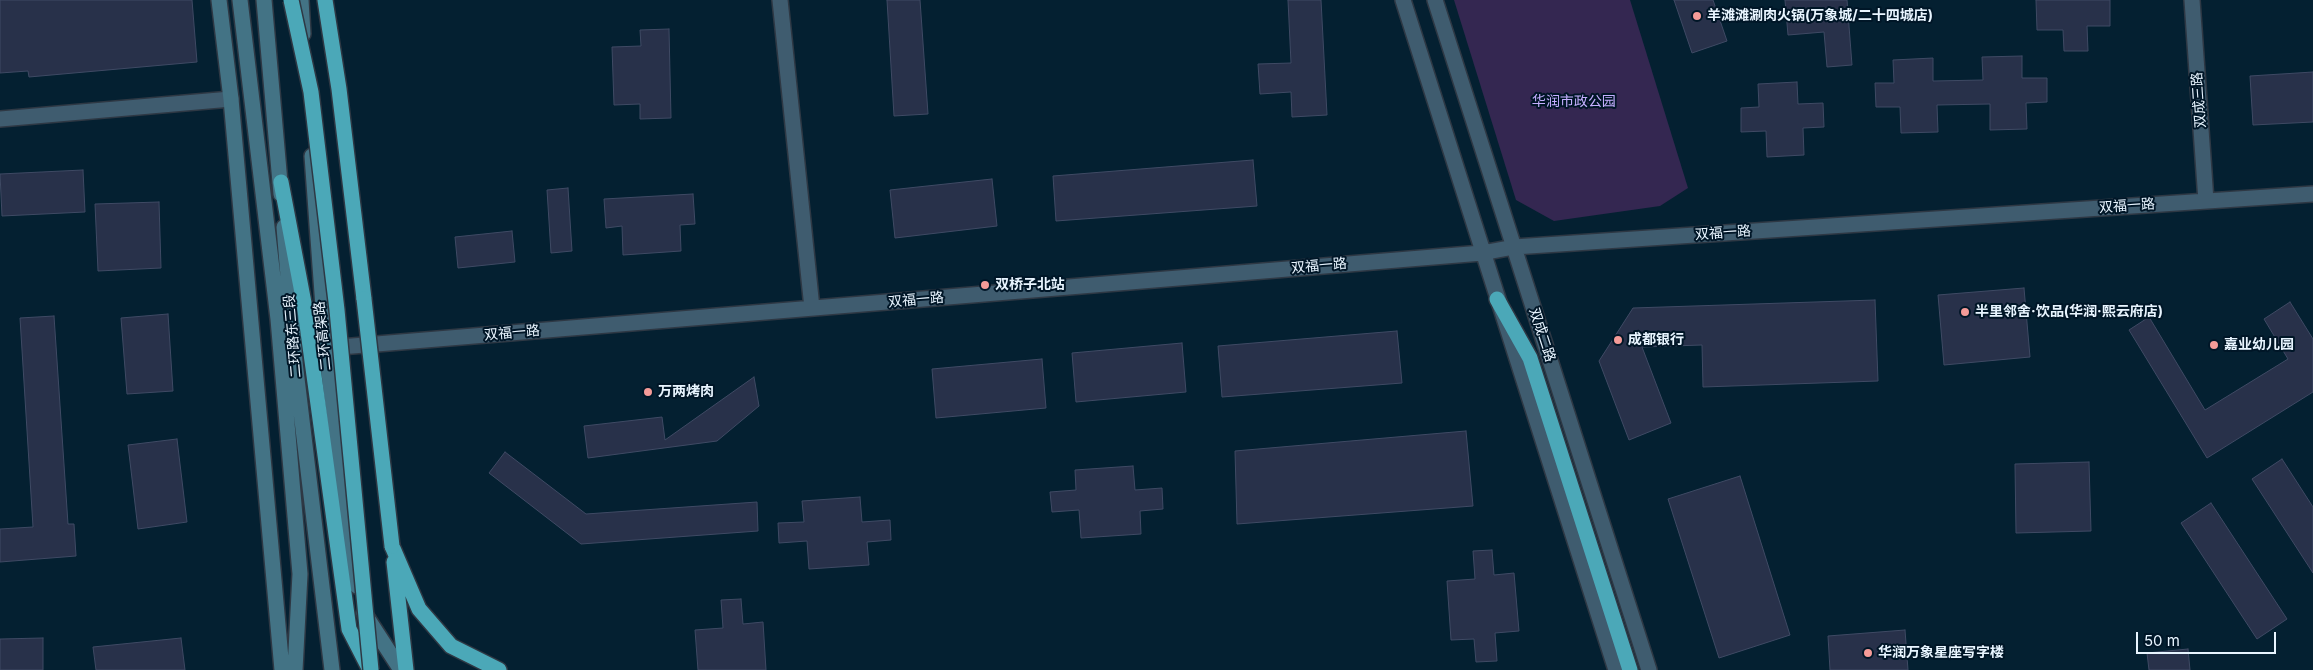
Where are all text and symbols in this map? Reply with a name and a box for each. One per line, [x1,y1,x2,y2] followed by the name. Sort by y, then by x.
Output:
[1707,8,1933,24] place label: 羊滩滩涮肉火锅(万象城/二十四城店)
[1691,10,1703,22] marker: 羊滩滩涮肉火锅(万象城/二十四城店)
[2189,71,2209,129] street label: 双成三路
[1532,94,1616,110] park label: 华润市政公园
[2098,196,2156,216] street label: 双福一路
[1694,223,1752,243] street label: 双福一路
[1290,255,1348,277] street label: 双福一路
[995,277,1065,293] place label: 双桥子北站
[979,279,991,291] marker: 双桥子北站
[887,289,945,311] street label: 双福一路
[281,293,305,379] street label: 二环路东三段
[311,300,335,372] street label: 二环高架路
[1975,304,2163,320] place label: 半里邻舍·饮品(华润·熙云府店)
[1525,306,1559,364] street label: 双成二路
[1959,306,1971,318] marker: 半里邻舍·饮品(华润·熙云府店)
[483,322,541,344] street label: 双福一路
[1628,332,1684,348] place label: 成都银行
[1612,334,1624,346] marker: 成都银行
[2224,337,2294,353] place label: 嘉业幼儿园
[2208,339,2220,351] marker: 嘉业幼儿园
[658,384,714,400] place label: 万两烤肉
[642,386,654,398] marker: 万两烤肉
[2138,622,2278,654] scale bar
[2144,631,2180,650] text: 50 m
[1878,645,2004,661] place label: 华润万象星座写字楼
[1862,647,1874,659] marker: 华润万象星座写字楼

